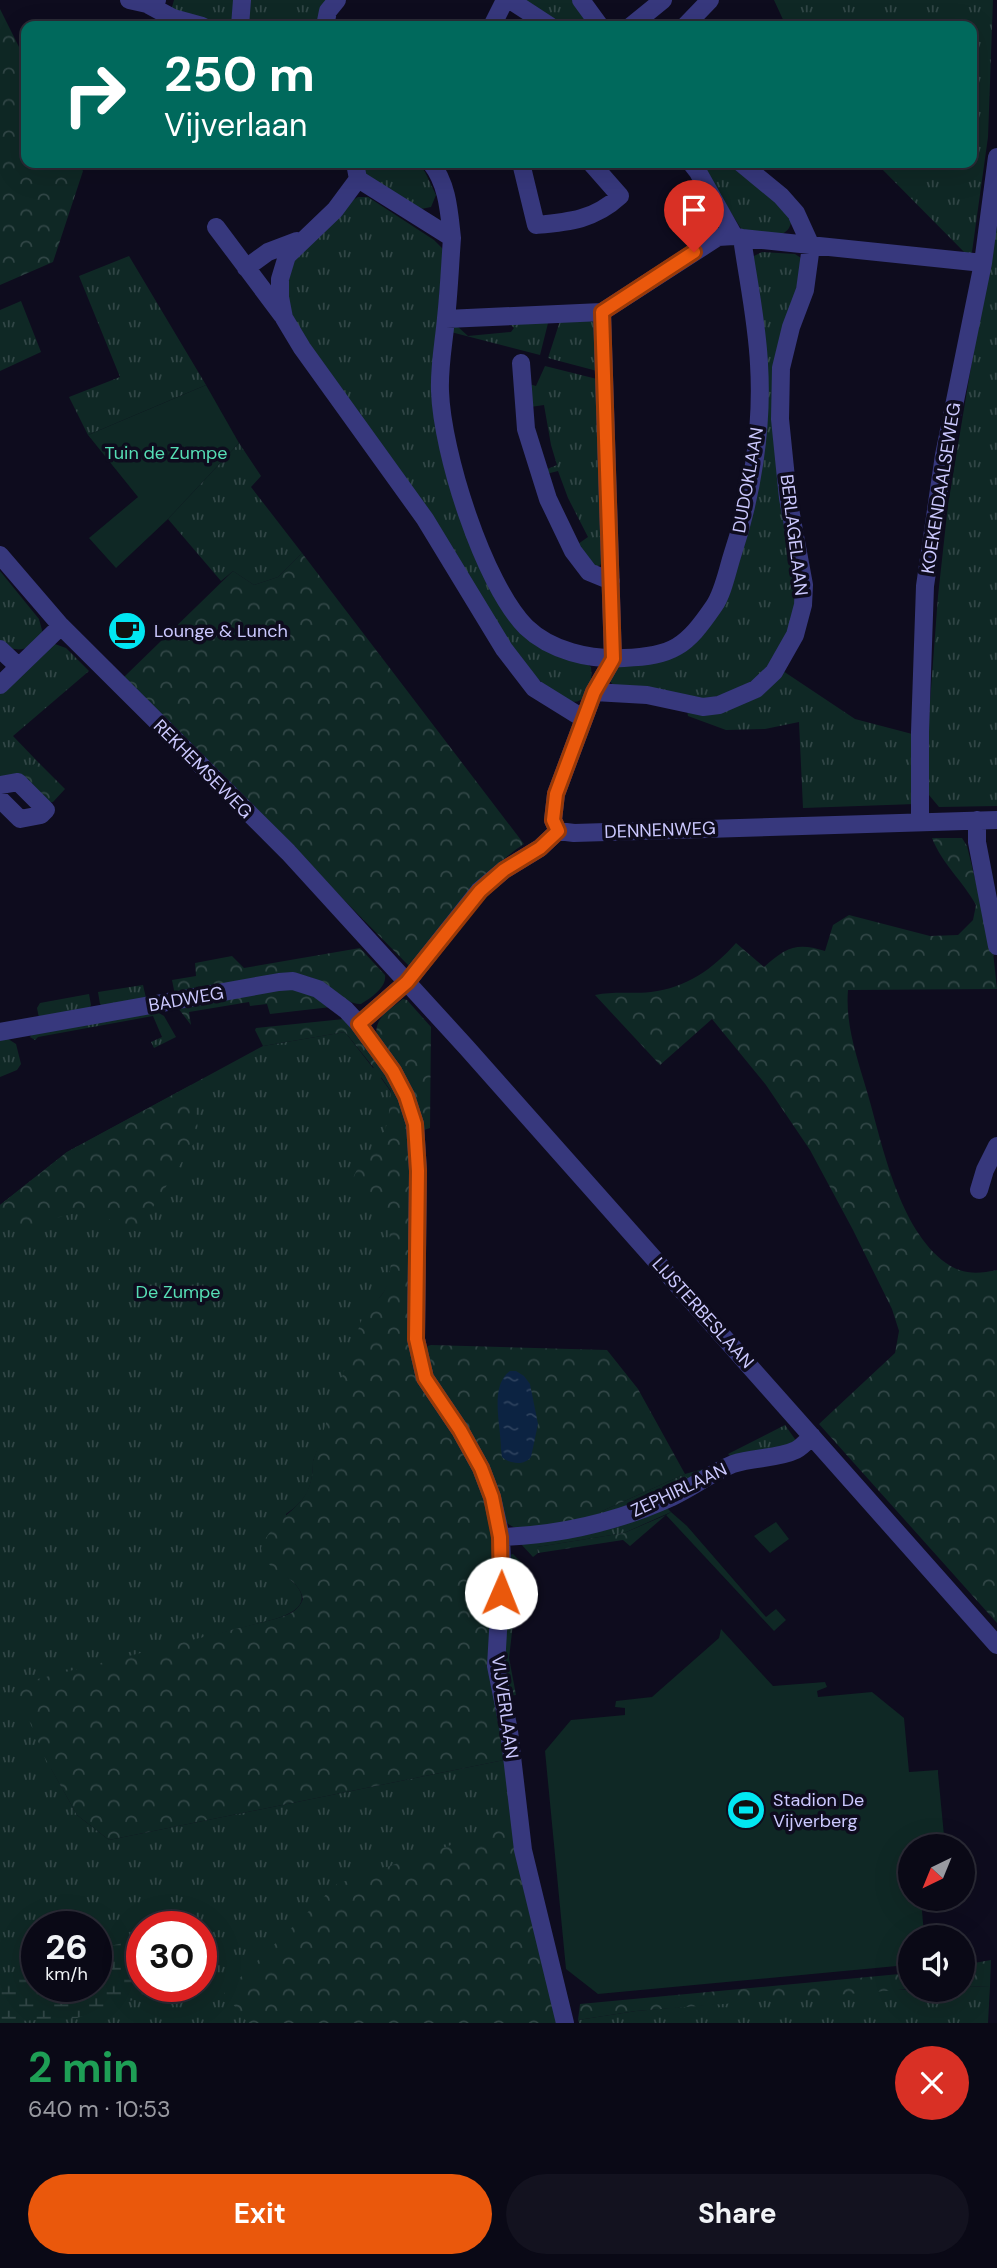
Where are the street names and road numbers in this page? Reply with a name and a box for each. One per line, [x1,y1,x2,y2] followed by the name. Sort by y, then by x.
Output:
[916,401,966,575] street label: KOEKENDAALSEWEG
[727,425,769,535] street label: DUDOKLAAN
[775,473,813,597] street label: BERLAGELAAN
[148,714,258,824] street label: REKHEMSEWEG
[604,816,716,844] street label: DENNENWEG
[147,981,225,1017] street label: BADWEG
[647,1253,759,1373] street label: LIJSTERBESLAAN
[627,1457,731,1523] street label: ZEPHIRLAAN
[486,1654,524,1760] street label: VIJVERLAAN

